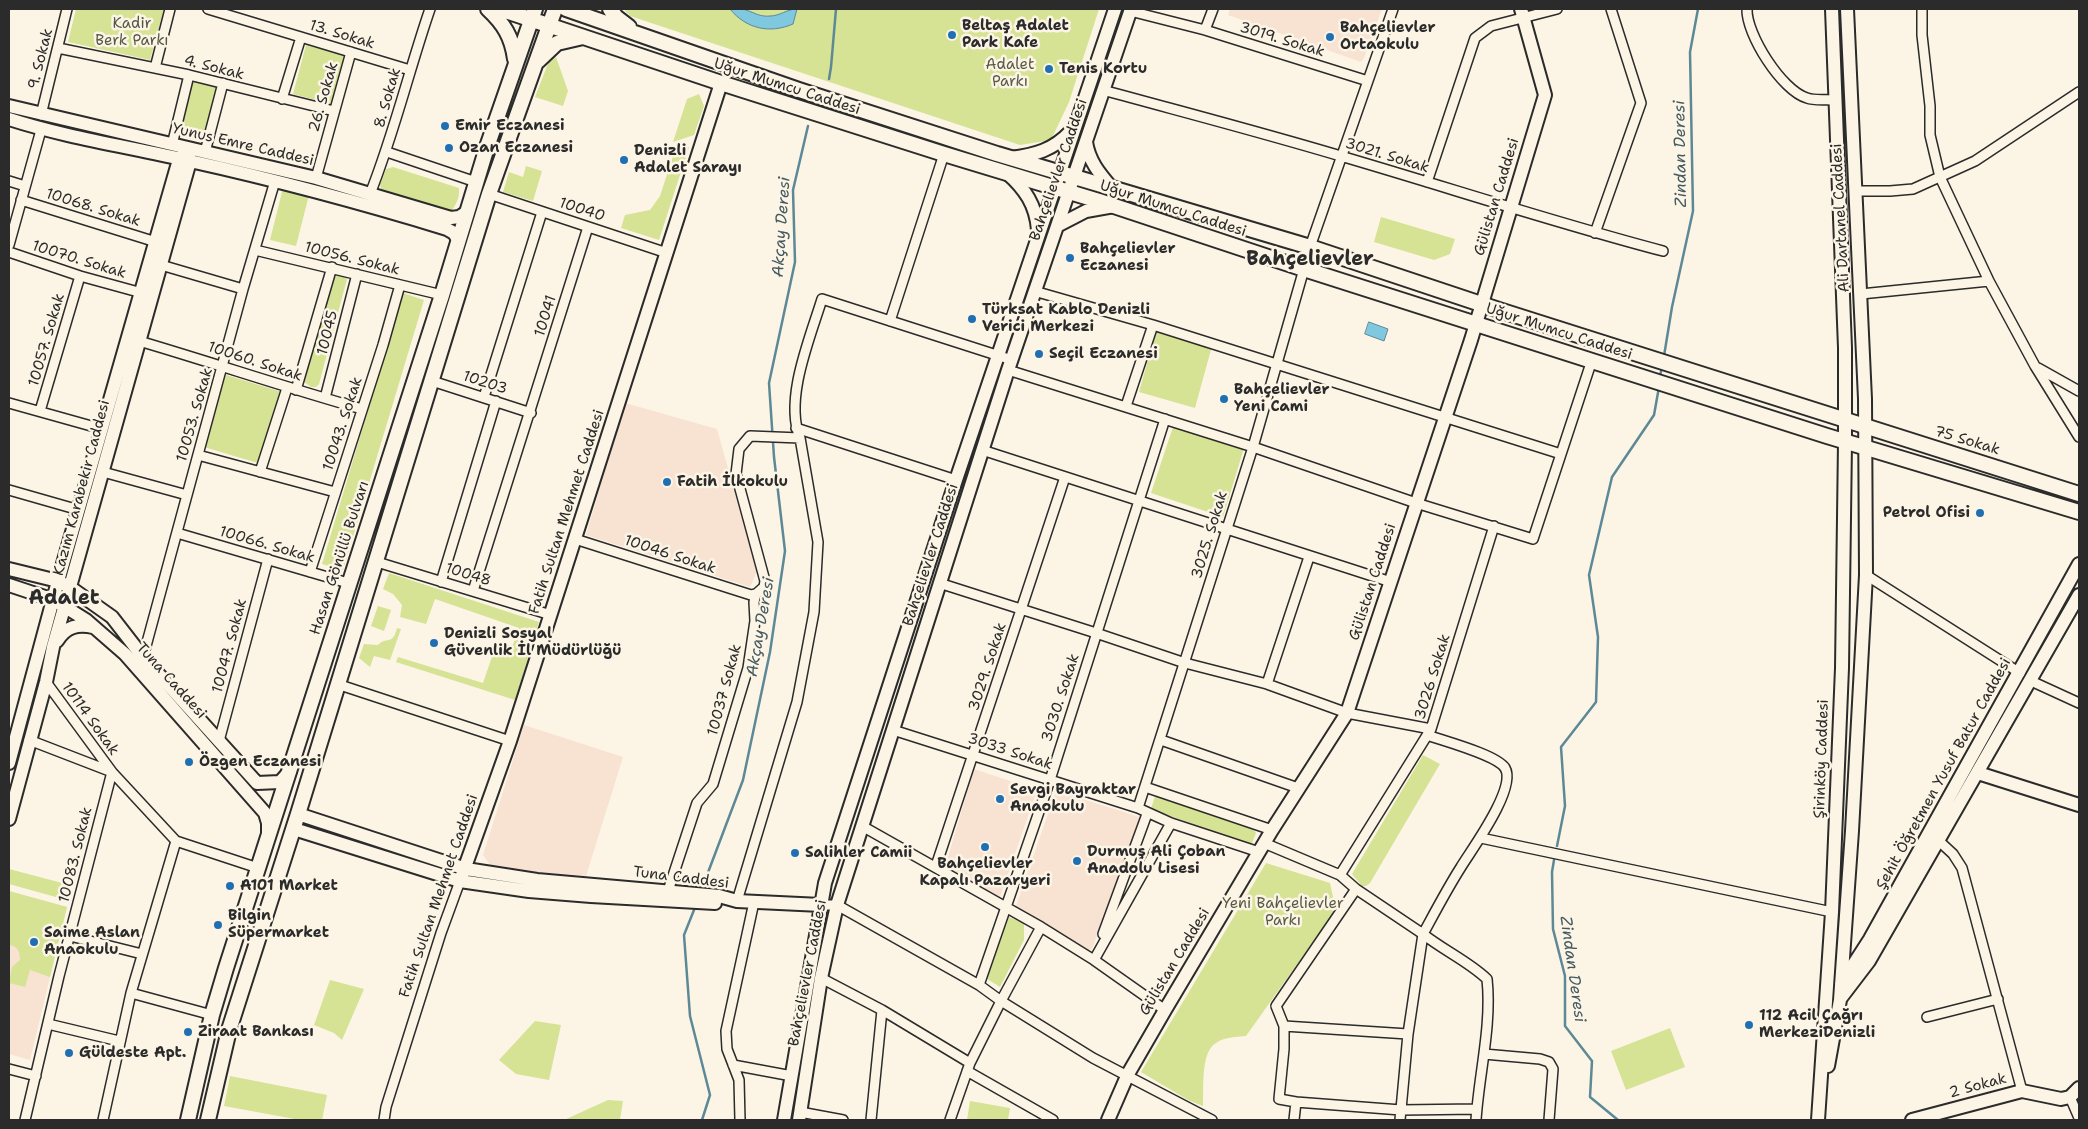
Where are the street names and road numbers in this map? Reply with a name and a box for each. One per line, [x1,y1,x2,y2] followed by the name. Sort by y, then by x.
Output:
[307,17,377,53] street label: 13. Sokak
[1237,19,1327,61] street label: 3019. Sokak
[25,27,57,91] street label: 9. Sokak
[182,52,246,84] street label: 4. Sokak
[711,55,863,119] street label: Uğur Mumcu Caddesi
[305,60,343,134] street label: 26. Sokak
[371,66,405,130] street label: 8. Sokak
[1026,97,1092,243] street label: Bahçelievler Caddesi
[170,120,316,170] street label: Yunus Emre Caddesi
[1343,135,1431,177] street label: 3021. Sokak
[1471,136,1523,258] street label: Gülistan Caddesi
[1828,143,1854,293] street label: Ali Dartanel Caddesi
[1097,177,1249,241] street label: Uğur Mumcu Caddesi
[43,185,143,231] street label: 10068. Sokak
[557,194,607,226] street label: 10040
[30,237,128,283] street label: 10070. Sokak
[302,238,402,280] street label: 10056. Sokak
[25,291,69,389] street label: 10057. Sokak
[531,293,561,339] street label: 10041
[1483,300,1635,364] street label: Uğur Mumcu Caddesi
[314,309,342,357] street label: 10045
[206,338,304,386] street label: 10060. Sokak
[173,366,217,464] street label: 10053. Sokak
[460,367,510,399] street label: 10203
[319,375,367,473] street label: 10043. Sokak
[50,398,114,578] street label: Kazım Karabekir Caddesi
[525,408,609,616] street label: Fatih Sultan Mehmet Caddesi
[1932,423,2002,459] street label: 75 Sokak
[307,479,373,637] street label: Hasan Gönüllü Bulvarı
[899,481,963,629] street label: Bahçelievler Caddesi
[1188,489,1232,581] street label: 3025. Sokak
[1346,521,1400,643] street label: Gülistan Caddesi
[217,523,317,567] street label: 10066. Sokak
[622,532,718,578] street label: 10046 Sokak
[443,560,493,590] street label: 10048
[209,597,251,695] street label: 10047. Sokak
[965,621,1011,713] street label: 3029. Sokak
[1411,632,1455,722] street label: 3026 Sokak
[132,639,210,723] street label: Tuna Caddesi
[704,642,746,738] street label: 10037 Sokak
[1038,652,1084,744] street label: 3030. Sokak
[1873,655,2015,893] street label: Şehit Öğretmen Yusuf Batur Caddesi
[57,679,123,759] street label: 10114 Sokak
[1811,699,1833,819] street label: Şirinköy Caddesi
[965,730,1055,774] street label: 3033 Sokak
[396,792,482,1000] street label: Fatih Sultan Mehmet Caddesi
[55,805,97,905] street label: 10083. Sokak
[632,863,730,893] street label: Tuna Caddesi
[785,898,831,1048] street label: Bahçelievler Caddesi
[1136,905,1214,1019] street label: Gülistan Caddesi
[1947,1070,2009,1102] street label: 2 Sokak

